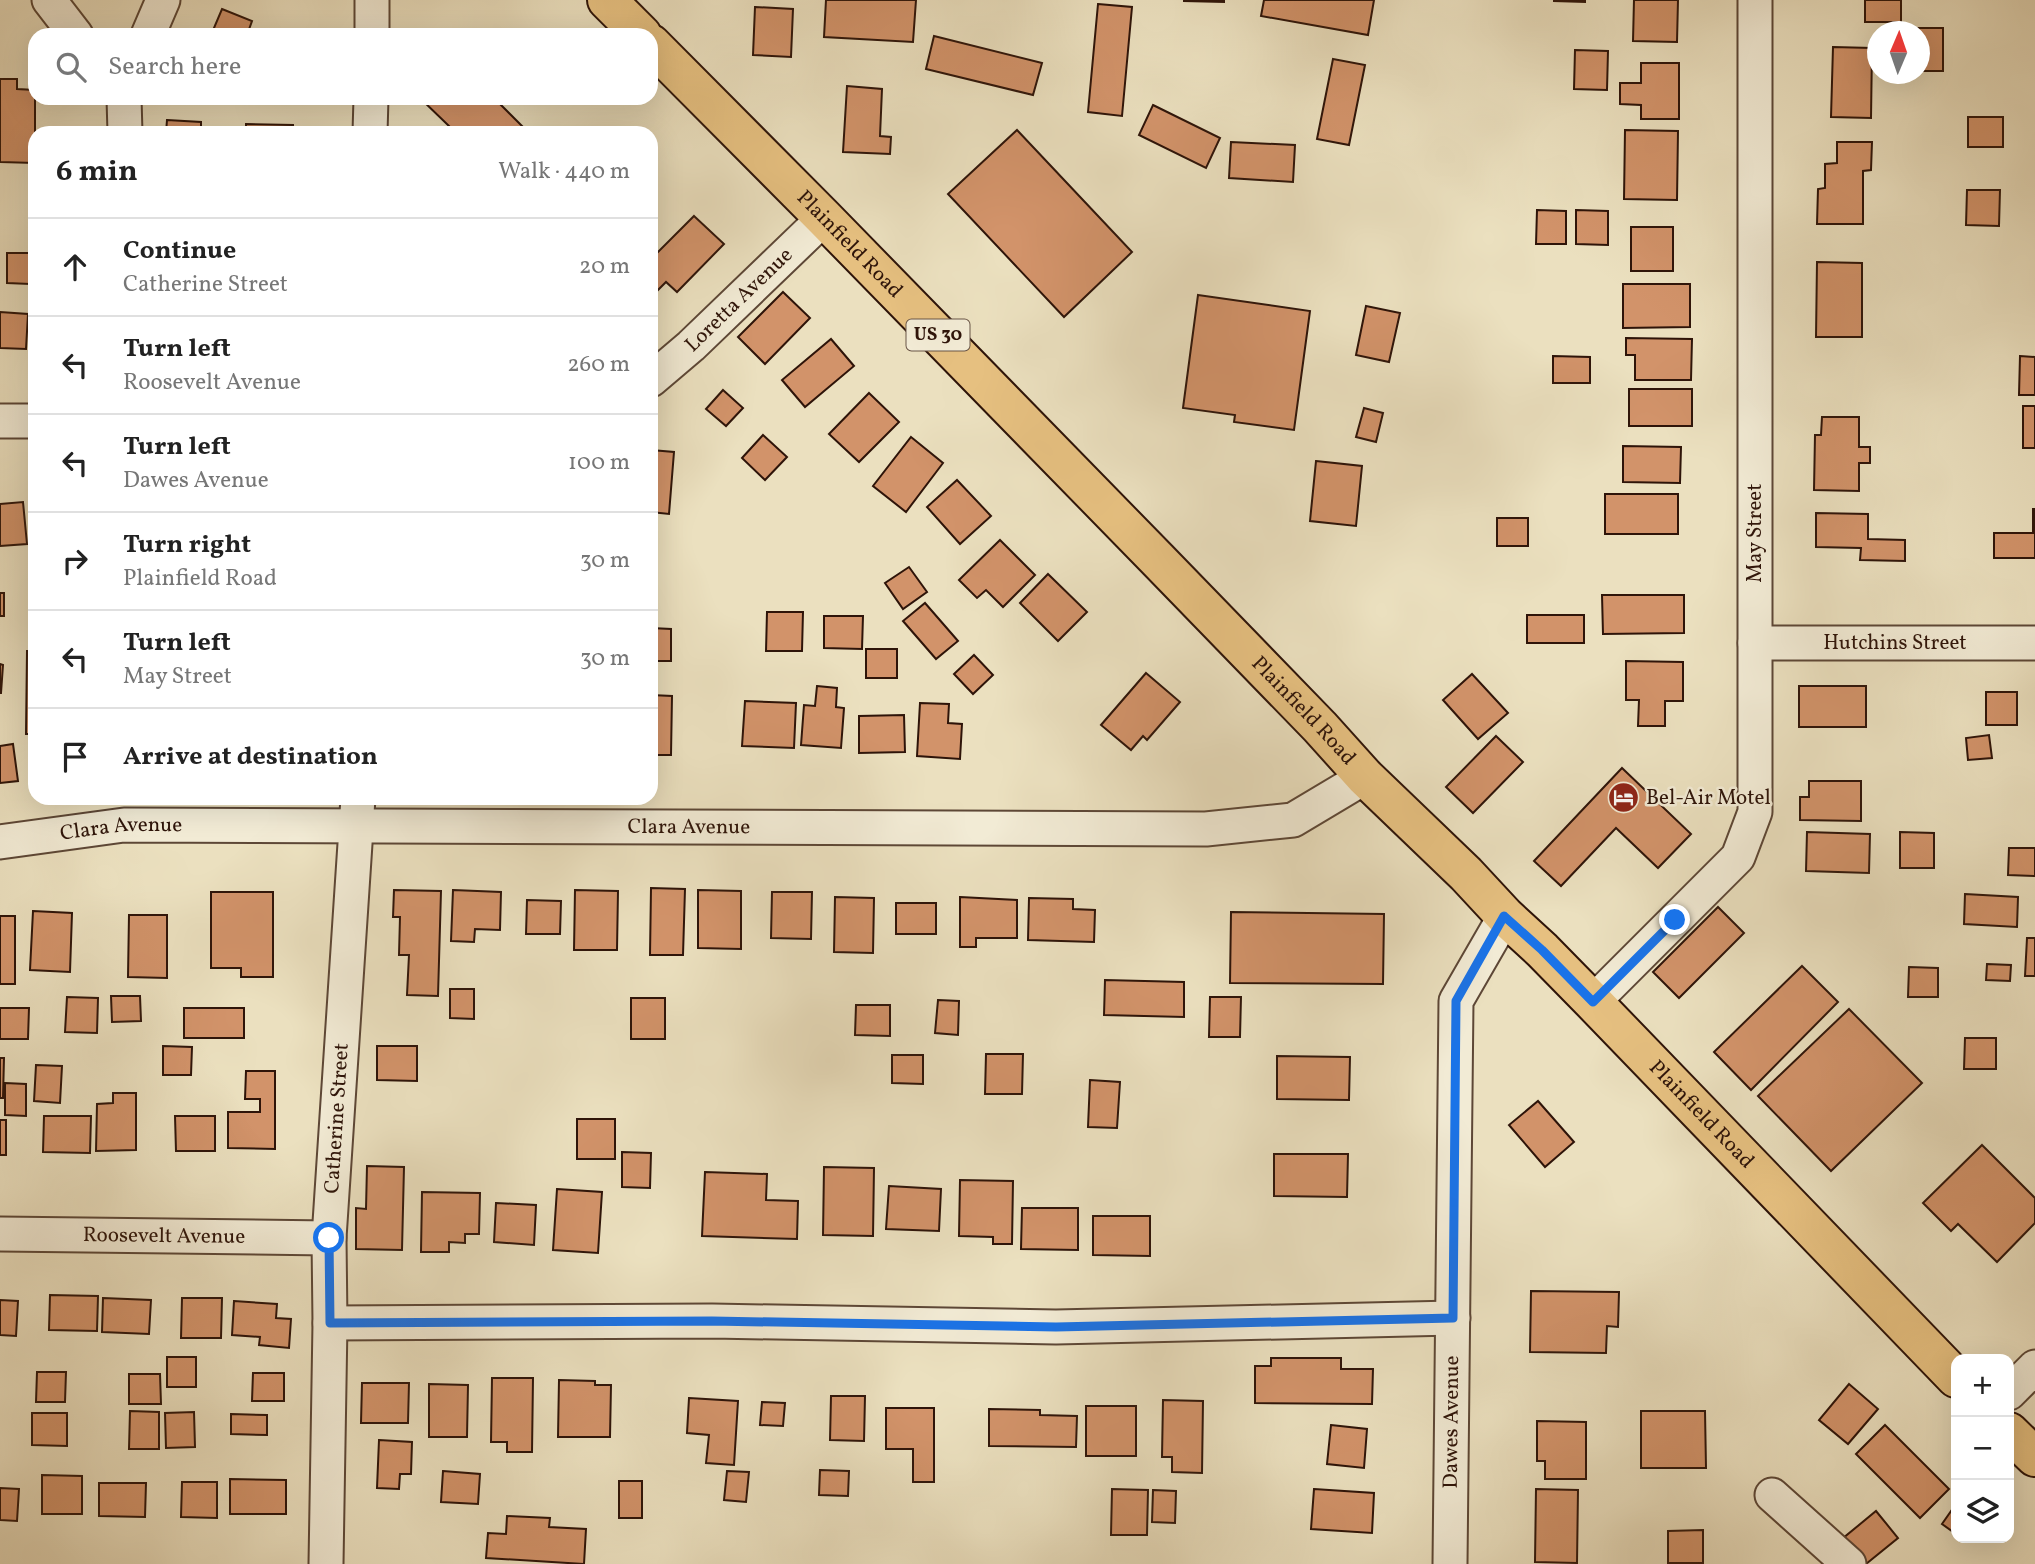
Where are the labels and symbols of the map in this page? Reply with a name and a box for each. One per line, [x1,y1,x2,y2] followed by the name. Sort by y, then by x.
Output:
[1867,21,1930,84] north arrow
[790,184,909,305] street label: Plainfield Road
[679,241,799,359] street label: Loretta Avenue
[906,320,970,350] road number: US 30
[1741,483,1770,583] street label: May Street
[1823,629,1967,658] street label: Hutchins Street
[1245,650,1362,772] street label: Plainfield Road
[1606,781,1640,815] hotel icon: Bel-Air Motel
[1646,784,1771,813] place label: Bel-Air Motel
[58,810,182,848] street label: Clara Avenue
[627,812,750,842] street label: Clara Avenue
[1659,904,1690,935] route end
[317,1042,356,1194] street label: Catherine Street
[1642,1054,1761,1175] street label: Plainfield Road
[83,1221,245,1251] street label: Roosevelt Avenue
[313,1222,344,1253] route start
[1436,1355,1467,1489] street label: Dawes Avenue

